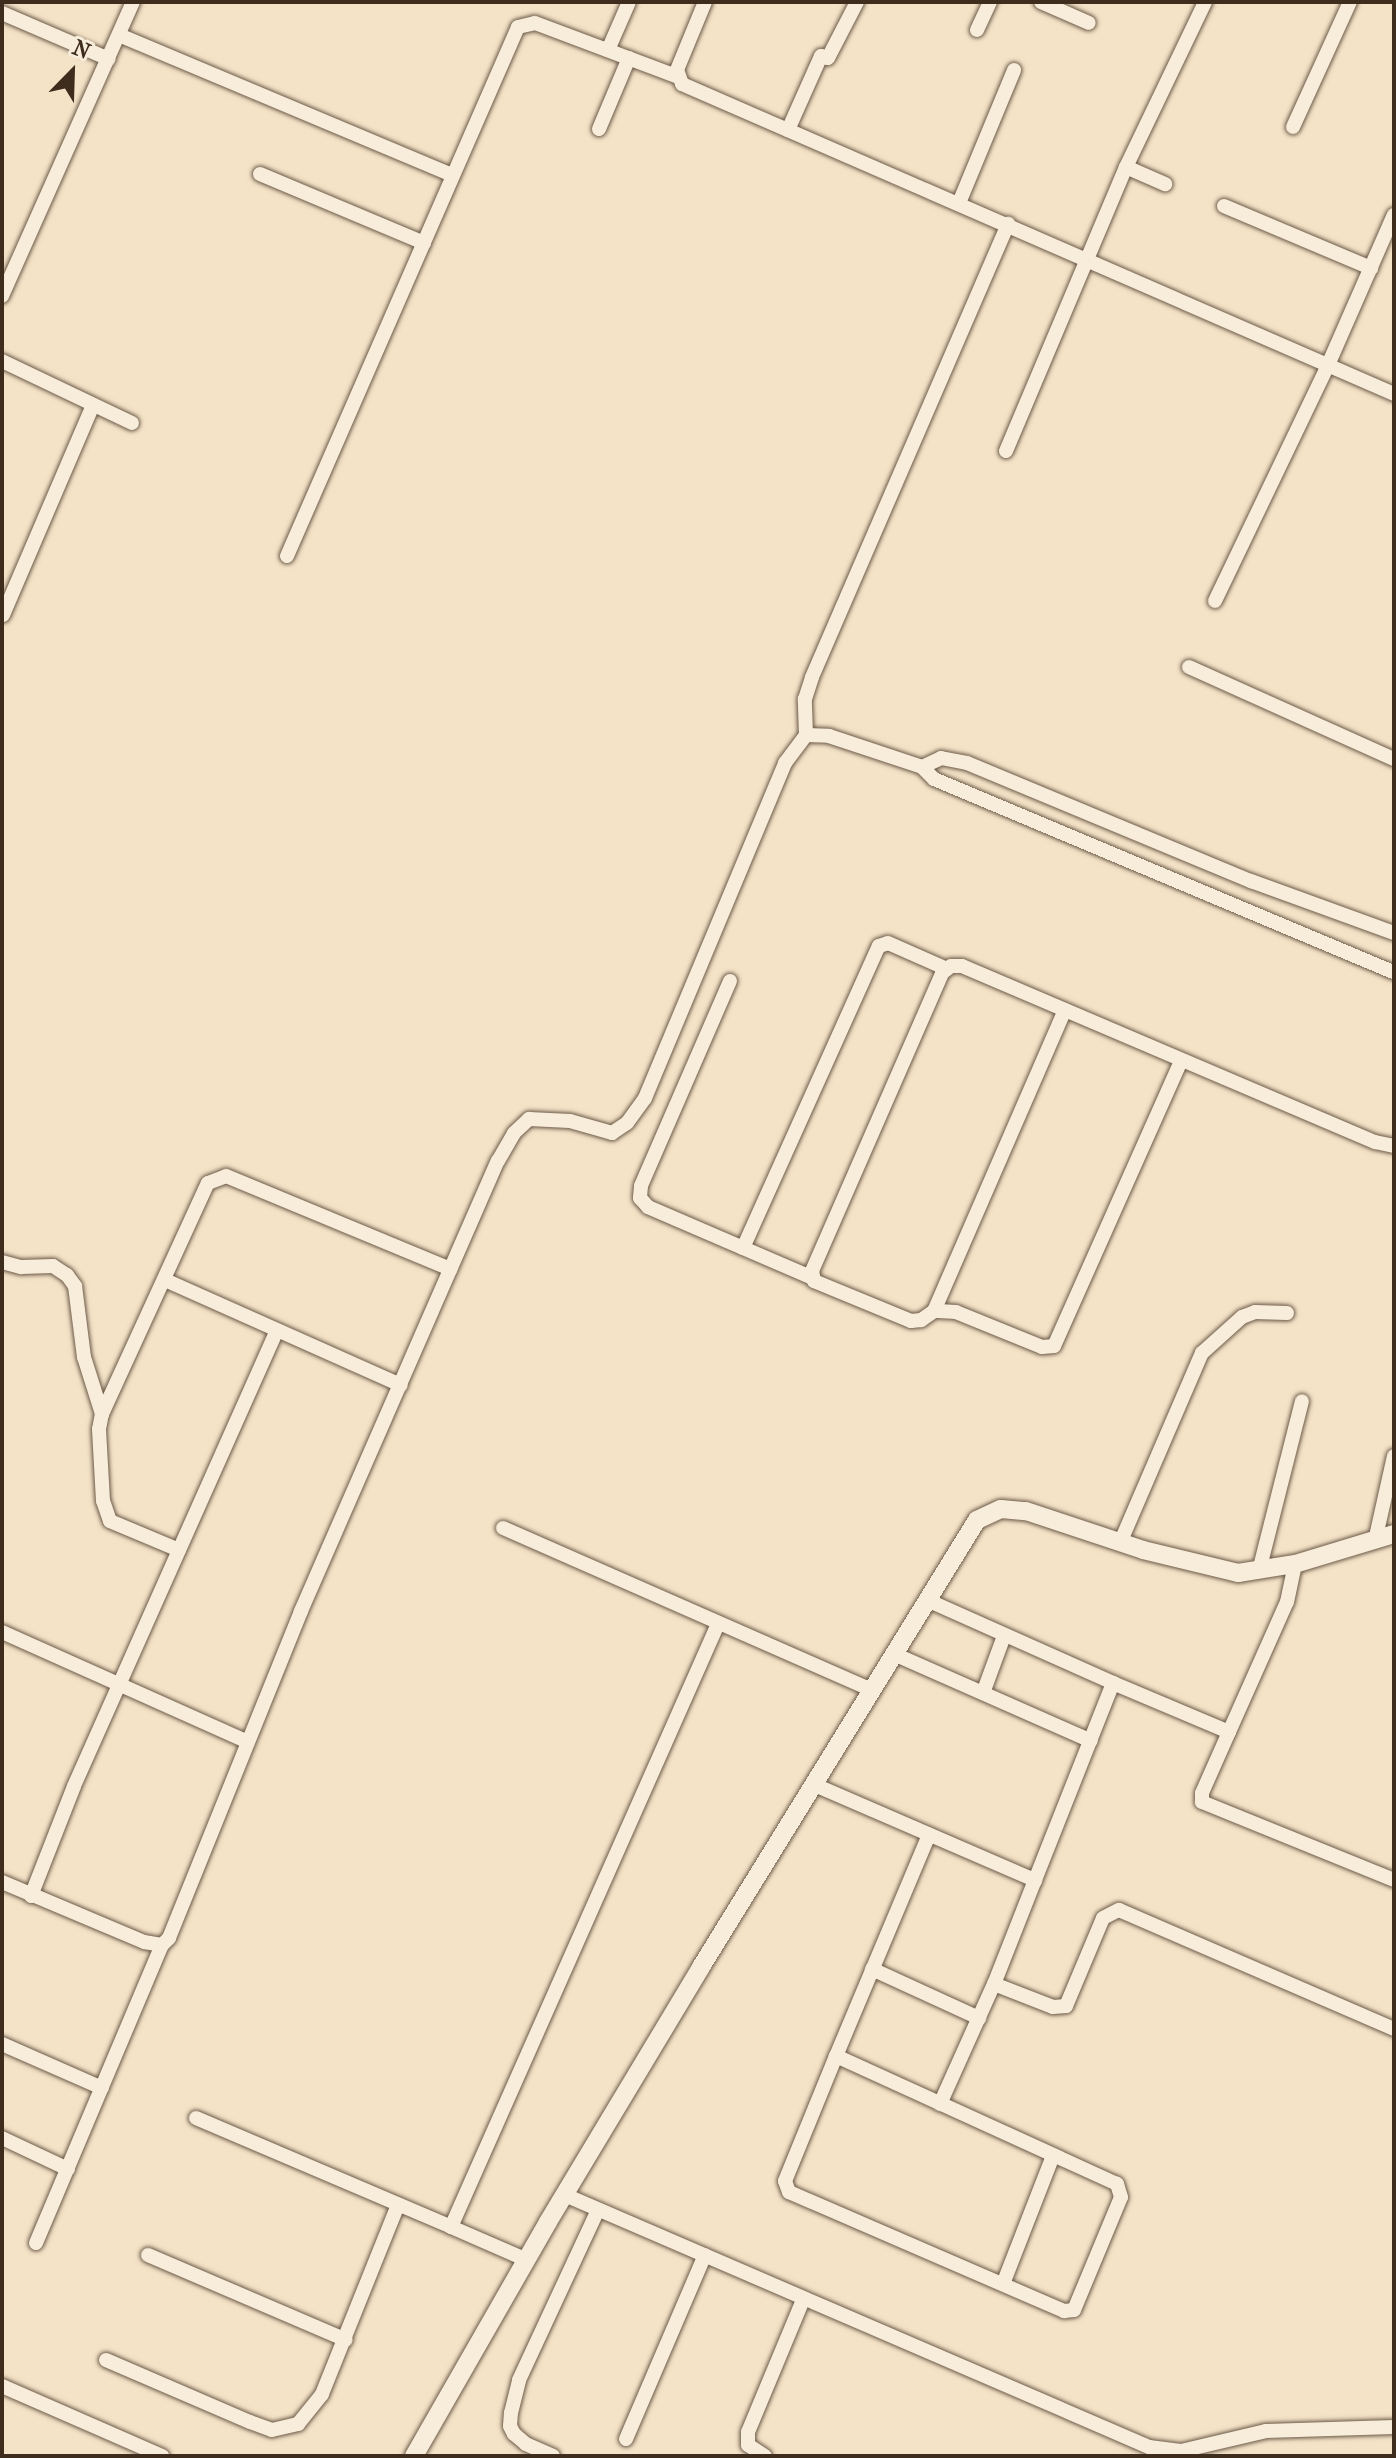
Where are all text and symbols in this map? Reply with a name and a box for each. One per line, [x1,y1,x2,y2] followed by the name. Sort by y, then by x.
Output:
[32,32,112,112] north arrow
[69,35,94,65] text: N

